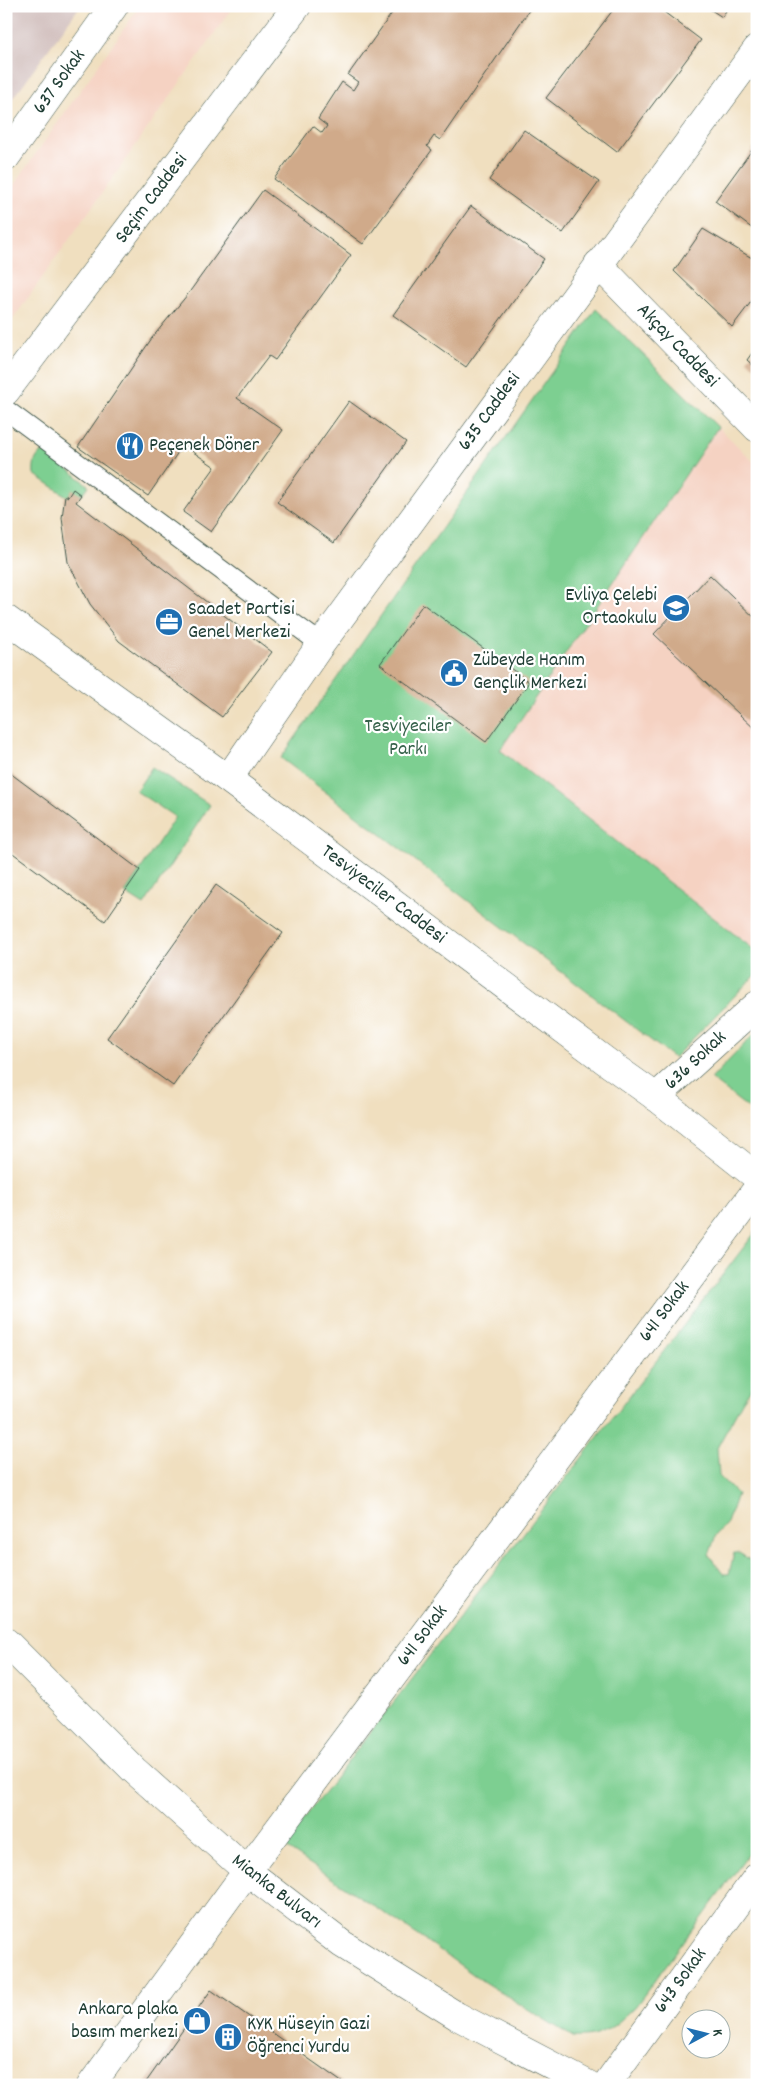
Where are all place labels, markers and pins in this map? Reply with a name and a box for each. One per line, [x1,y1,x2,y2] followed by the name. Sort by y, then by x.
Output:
[115,431,145,461] restaurant icon: Peçenek Döner
[149,432,260,460] place label: Peçenek Döner
[565,582,657,633] place label: Evliya Çelebi Ortaokulu
[661,593,691,623] school or university icon: Evliya Çelebi Ortaokulu
[188,596,295,647] place label: Saadet Partisi Genel Merkezi
[154,607,184,637] office icon: Saadet Partisi Genel Merkezi
[473,647,587,698] place label: Zübeyde Hanım Gençlik Merkezi
[439,658,469,688] public building icon: Zübeyde Hanım Gençlik Merkezi
[71,1996,179,2047] place label: Ankara plaka basım merkezi
[182,2006,212,2036] shop icon: Ankara plaka basım merkezi
[247,2011,370,2062] place label: KYK Hüseyin Gazi Öğrenci Yurdu
[213,2022,243,2052] building icon: KYK Hüseyin Gazi Öğrenci Yurdu

